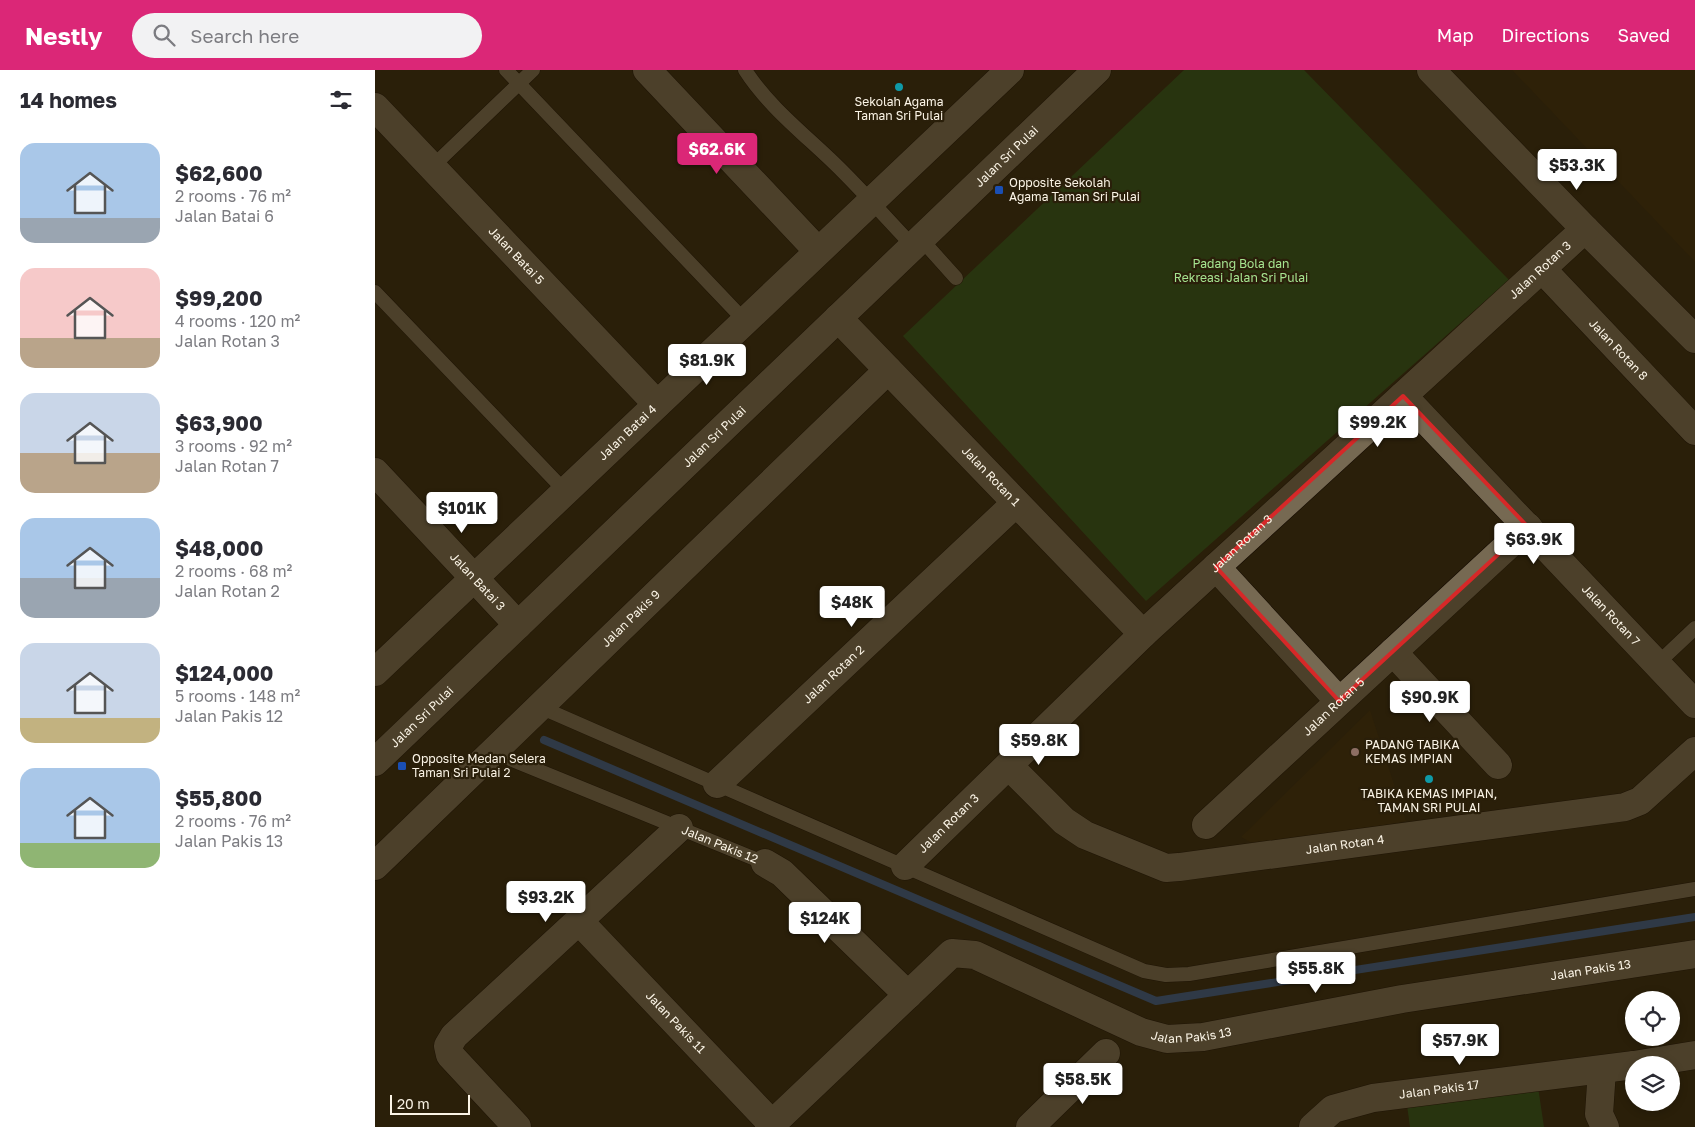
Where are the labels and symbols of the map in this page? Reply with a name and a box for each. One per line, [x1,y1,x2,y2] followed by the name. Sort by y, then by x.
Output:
[893,81,905,93] marker: Sekolah Agama Taman Sri Pulai
[855,94,943,123] place label: Sekolah Agama Taman Sri Pulai
[972,122,1041,190] street label: Jalan Sri Pulai
[676,132,758,175] pin: $62.6K
[1536,148,1618,191] pin: $53.3K
[1009,175,1140,204] place label: Opposite Sekolah Agama Taman Sri Pulai
[993,184,1005,196] marker: Opposite Sekolah Agama Taman Sri Pulai
[486,223,547,287] street label: Jalan Batai 5
[1506,238,1574,302] street label: Jalan Rotan 3
[1174,256,1308,285] park label: Padang Bola dan Rekreasi Jalan Sri Pulai
[1586,315,1651,383] street label: Jalan Rotan 8
[666,344,748,386] pin: $81.9K
[595,401,659,463] street label: Jalan Batai 4
[679,403,749,470] street label: Jalan Sri Pulai
[1337,406,1419,448] pin: $99.2K
[959,443,1024,509] street label: Jalan Rotan 1
[427,492,497,534] pin: $101K
[1207,511,1275,575] street label: Jalan Rotan 3
[1493,522,1575,565] pin: $63.9K
[447,549,509,613] street label: Jalan Batai 3
[1579,581,1643,648] street label: Jalan Rotan 7
[598,586,663,650] street label: Jalan Pakis 9
[822,586,882,628] pin: $48K
[799,642,867,706] street label: Jalan Rotan 2
[1299,674,1367,739] street label: Jalan Rotan 5
[1389,680,1471,723] pin: $90.9K
[387,683,456,750] street label: Jalan Sri Pulai
[998,724,1080,766] pin: $59.8K
[1365,737,1460,766] place label: PADANG TABIKA KEMAS IMPIAN
[1349,746,1361,758] marker: PADANG TABIKA KEMAS IMPIAN
[412,751,546,780] place label: Opposite Medan Selera Taman Sri Pulai 2
[396,760,408,772] marker: Opposite Medan Selera Taman Sri Pulai 2
[1423,773,1435,785] marker: TABIKA KEMAS IMPIAN, TAMAN SRI PULAI
[1361,786,1497,815] place label: TABIKA KEMAS IMPIAN, TAMAN SRI PULAI
[915,790,982,856] street label: Jalan Rotan 3
[680,822,760,866] street label: Jalan Pakis 12
[1305,831,1385,857] street label: Jalan Rotan 4
[505,880,587,923] pin: $93.2K
[790,902,860,944] pin: $124K
[1275,952,1357,994] pin: $55.8K
[1549,956,1632,983] street label: Jalan Pakis 13
[643,988,709,1056] street label: Jalan Pakis 11
[1150,1024,1233,1046] street label: Jalan Pakis 13
[1419,1024,1501,1066] pin: $57.9K
[1042,1062,1124,1105] pin: $58.5K
[1398,1077,1480,1102] street label: Jalan Pakis 17
[390,1092,470,1115] scale bar

